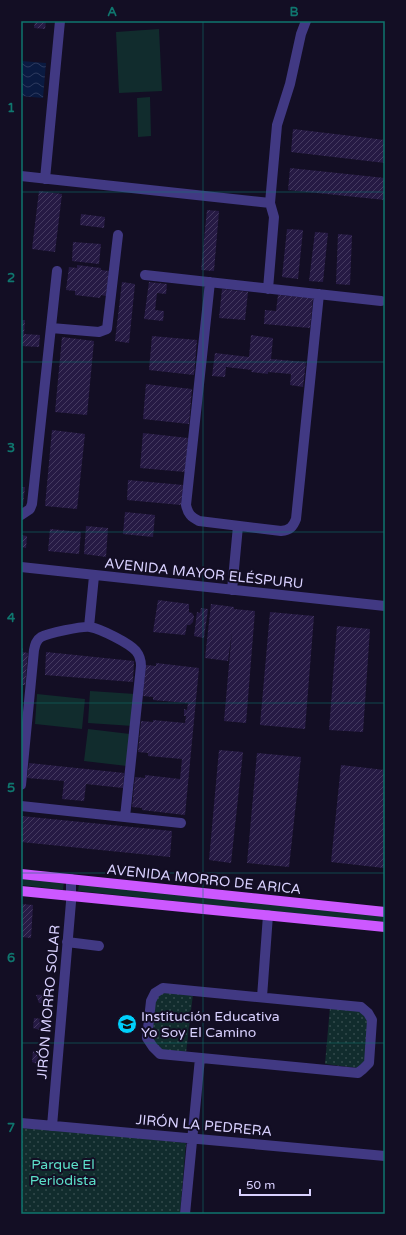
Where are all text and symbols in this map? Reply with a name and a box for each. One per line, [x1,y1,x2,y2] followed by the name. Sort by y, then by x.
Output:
[107,4,117,20] text: A
[289,4,299,20] text: B
[7,100,15,116] text: 1
[7,270,15,286] text: 2
[7,440,15,456] text: 3
[104,555,304,592] street label: AVENIDA MAYOR ELÉSPURU
[7,610,16,626] text: 4
[7,780,15,796] text: 5
[106,861,302,898] street label: AVENIDA MORRO DE ARICA
[33,924,64,1080] street label: JIRÓN MORRO SOLAR
[7,950,15,966] text: 6
[141,1008,280,1041] place label: Institución Educativa Yo Soy El Camino
[116,1013,138,1035] school or university icon: Institución Educativa Yo Soy El Camino
[135,1111,273,1140] street label: JIRÓN LA PEDRERA
[7,1120,15,1136] text: 7
[30,1156,96,1189] park label: Parque El Periodista
[240,1171,310,1197] scale bar
[246,1178,275,1192] text: 50 m

